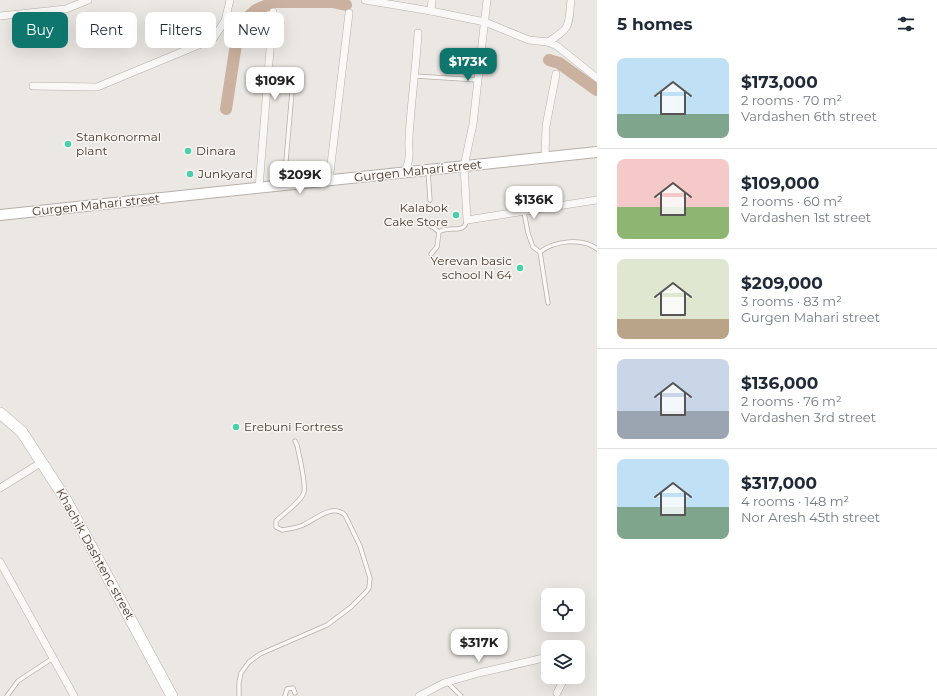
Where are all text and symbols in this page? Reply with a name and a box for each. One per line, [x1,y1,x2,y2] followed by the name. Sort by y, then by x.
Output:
[12,12,68,48] chip: Buy
[76,12,137,48] chip: Rent
[145,12,216,48] chip: Filters
[224,12,284,48] chip: New
[895,13,917,35] icon: filters
[617,14,693,34] text: 5 homes
[440,48,496,82] pin: $173K
[449,53,487,69] text: $173K
[247,67,303,101] pin: $109K
[255,72,295,88] text: $109K
[741,72,818,92] text: $173,000
[649,74,697,122] icon: home
[741,92,842,108] text: 2 rooms · 70 m²
[741,108,877,124] text: Vardashen 6th street
[76,129,161,158] place label: Stankonormal plant
[63,139,73,149] marker: Stankonormal plant
[196,143,236,158] place label: Dinara
[183,146,193,156] marker: Dinara
[353,156,483,185] street label: Gurgen Mahari street
[272,161,328,195] pin: $209K
[197,166,253,181] place label: Junkyard
[279,166,321,182] text: $209K
[185,169,195,179] marker: Junkyard
[741,173,819,193] text: $109,000
[649,175,697,223] icon: home
[506,186,562,220] pin: $136K
[31,190,161,219] street label: Gurgen Mahari street
[515,191,553,207] text: $136K
[741,193,843,209] text: 2 rooms · 60 m²
[384,200,449,229] place label: Kalabok Cake Store
[741,209,871,225] text: Vardashen 1st street
[451,210,461,220] marker: Kalabok Cake Store
[430,253,512,282] place label: Yerevan basic school N 64
[515,263,525,273] marker: Yerevan basic school N 64
[741,273,823,293] text: $209,000
[649,275,697,323] icon: home
[741,293,842,309] text: 3 rooms · 83 m²
[741,309,880,325] text: Gurgen Mahari street
[741,373,818,393] text: $136,000
[649,375,697,423] icon: home
[741,393,841,409] text: 2 rooms · 76 m²
[741,409,876,425] text: Vardashen 3rd street
[244,419,343,434] place label: Erebuni Fortress
[231,422,241,432] marker: Erebuni Fortress
[741,473,817,493] text: $317,000
[649,475,697,523] icon: home
[53,486,138,622] street label: Khachik Dashtenc street
[741,493,849,509] text: 4 rooms · 148 m²
[741,509,880,525] text: Nor Aresh 45th street
[541,588,585,684] map controls
[541,588,585,632] button: locate
[451,629,507,663] pin: $317K
[460,634,498,650] text: $317K
[541,640,585,684] button: layers

